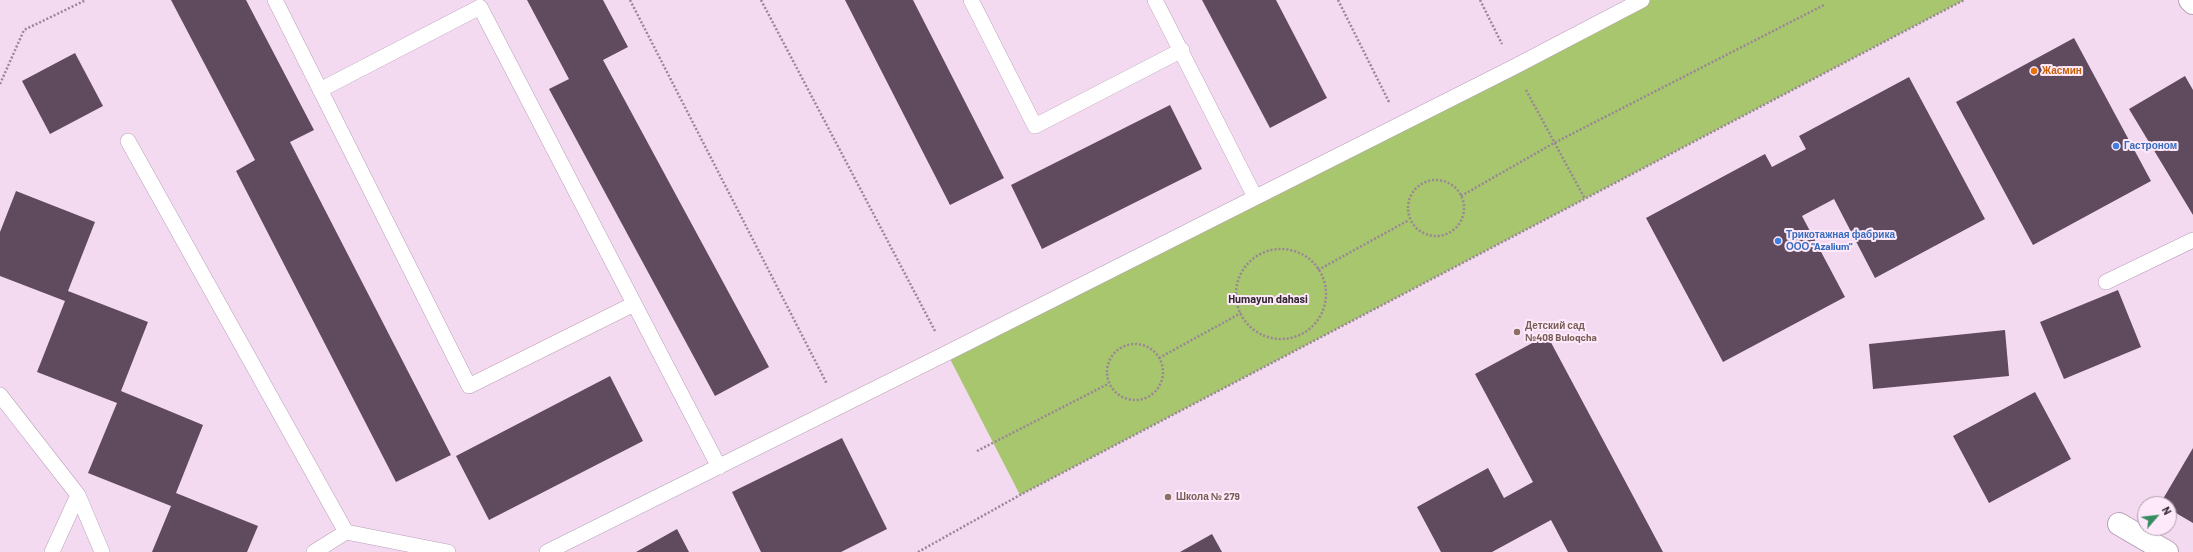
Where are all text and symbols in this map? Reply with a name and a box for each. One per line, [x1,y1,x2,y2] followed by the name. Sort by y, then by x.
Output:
[2042,65,2082,77] place label: Жасмин
[2029,66,2039,76] marker: Жасмин
[2124,140,2177,152] place label: Гастроном
[2111,141,2121,151] marker: Гастроном
[1786,229,1895,252] place label: Трикотажная фабрика ООО "Azalium"
[1773,236,1783,246] marker: Трикотажная фабрика ООО "Azalium"
[1228,292,1308,306] district label: Humayun dahasi
[1525,320,1597,344] place label: Детский сад №408 Buloqcha
[1512,327,1522,337] marker: Детский сад №408 Buloqcha
[1176,491,1240,503] place label: Школа № 279
[1163,492,1173,502] marker: Школа № 279
[2137,496,2177,536] north arrow
[2160,504,2175,517] text: N

